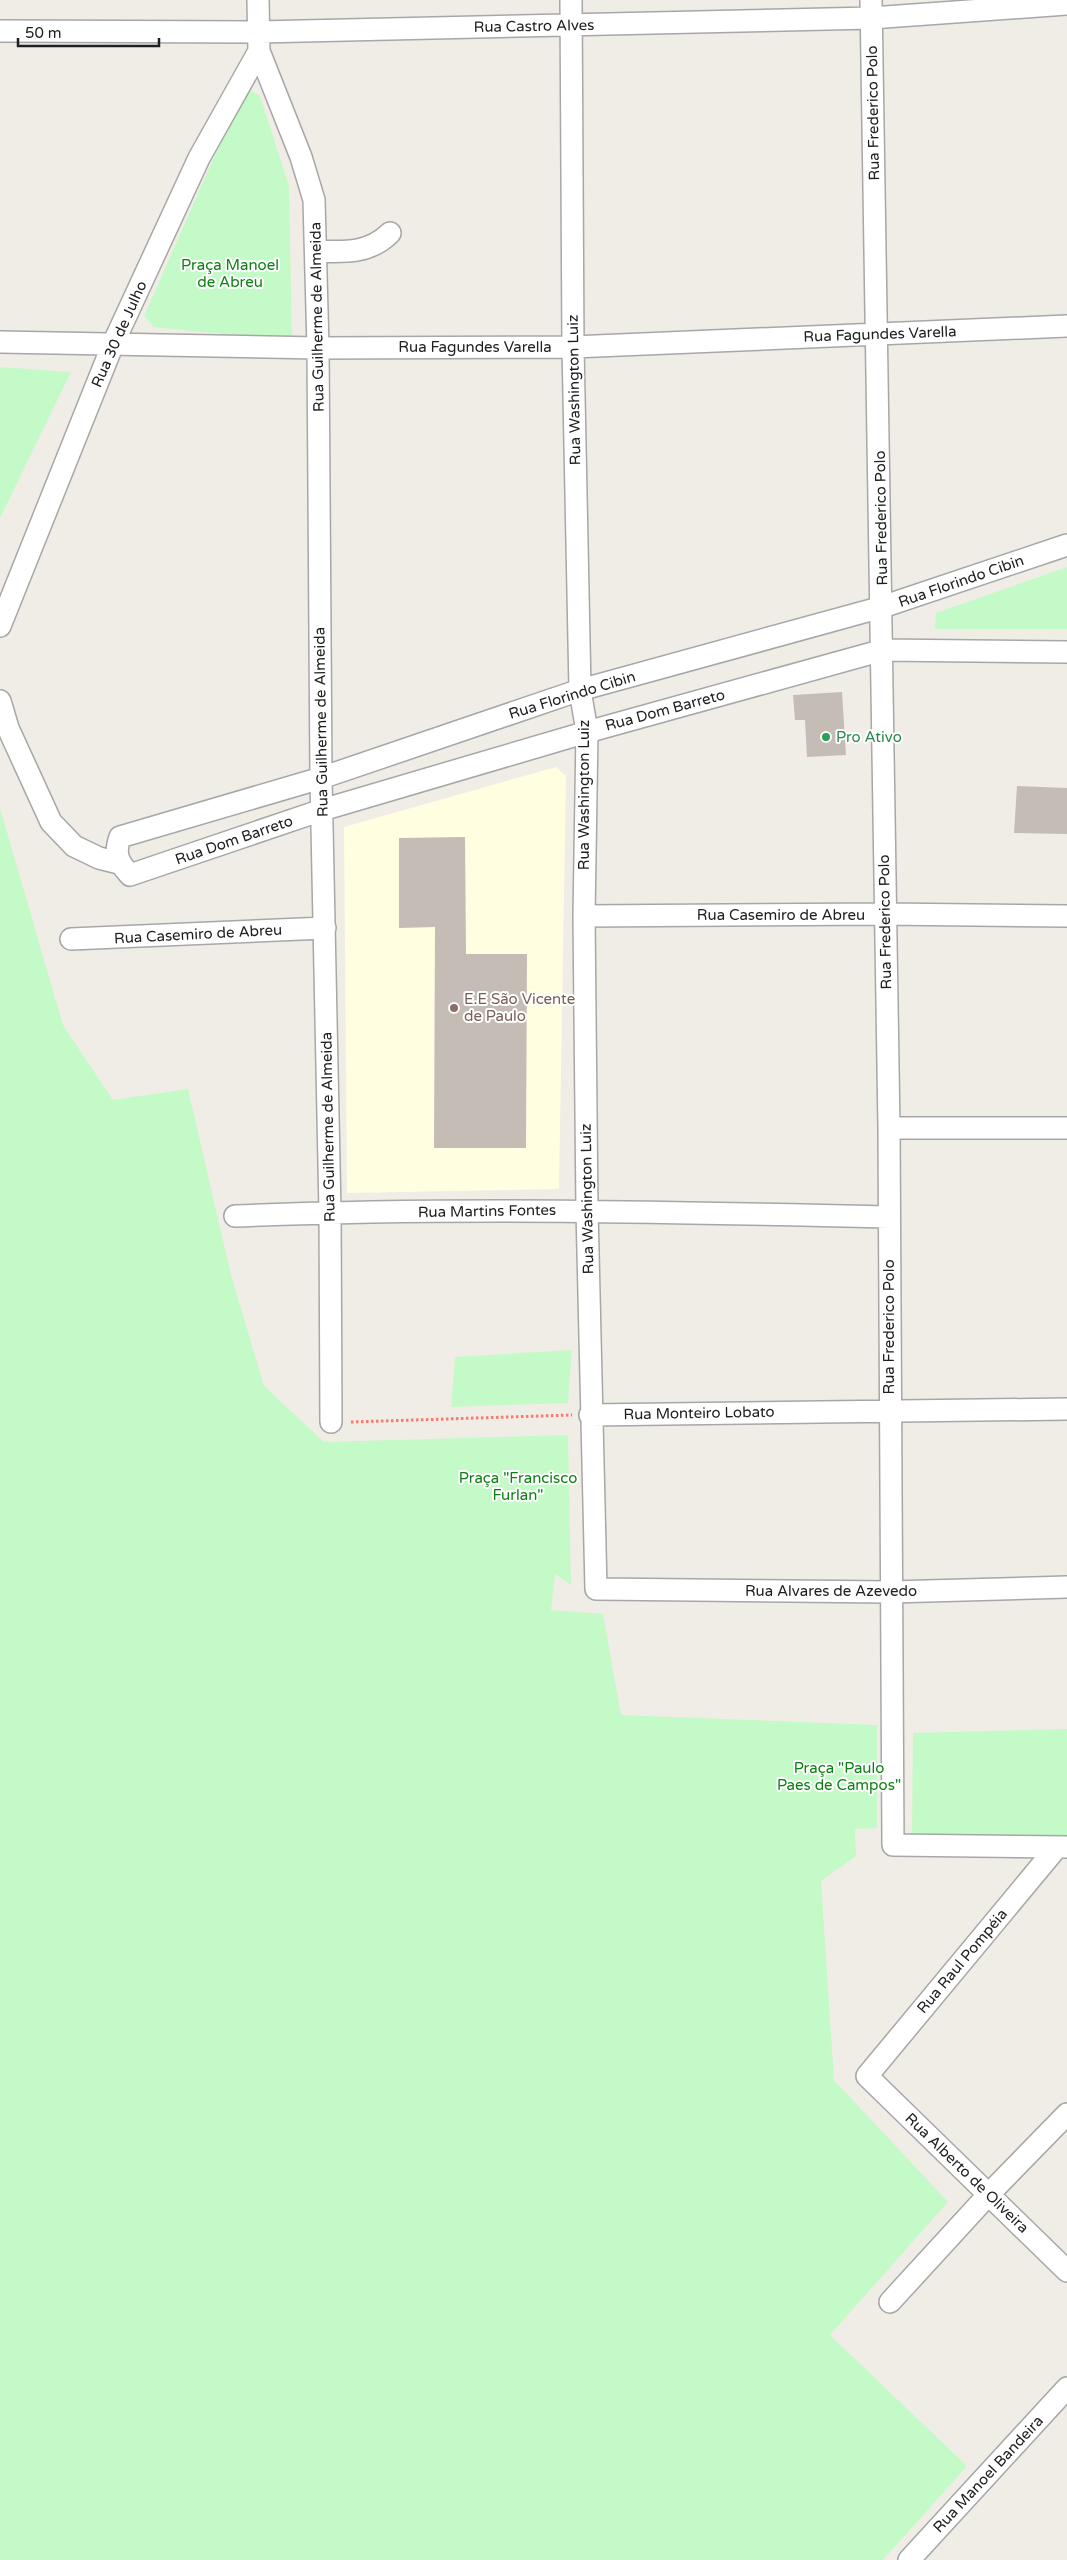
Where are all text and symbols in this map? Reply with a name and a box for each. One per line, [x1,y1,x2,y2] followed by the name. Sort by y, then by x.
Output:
[18,15,159,47] scale bar
[473,16,595,36] street label: Rua Castro Alves
[25,24,62,42] text: 50 m
[863,45,883,181] street label: Rua Frederico Polo
[306,222,328,412] street label: Rua Guilherme de Almeida
[181,256,279,291] park label: Praça Manoel de Abreu
[87,278,151,390] street label: Rua 30 de Julho
[564,315,584,465] street label: Rua Washington Luiz
[803,322,957,346] street label: Rua Fagundes Varella
[398,338,552,356] street label: Rua Fagundes Varella
[871,450,891,586] street label: Rua Frederico Polo
[896,551,1026,611] street label: Rua Florindo Cibin
[310,627,332,817] street label: Rua Guilherme de Almeida
[506,667,638,723] street label: Rua Florindo Cibin
[603,685,727,735] street label: Rua Dom Barreto
[575,720,593,870] street label: Rua Washington Luiz
[836,728,902,746] place label: Pro Ativo
[820,731,832,743] marker: Pro Ativo
[173,811,295,869] street label: Rua Dom Barreto
[875,854,895,990] street label: Rua Frederico Polo
[697,906,865,924] street label: Rua Casemiro de Abreu
[113,921,283,947] street label: Rua Casemiro de Abreu
[464,990,575,1025] place label: E.E São Vicente de Paulo
[448,1002,460,1014] marker: E.E São Vicente de Paulo
[317,1032,339,1222] street label: Rua Guilherme de Almeida
[577,1124,597,1274] street label: Rua Washington Luiz
[418,1201,556,1221] street label: Rua Martins Fontes
[880,1259,898,1395] street label: Rua Frederico Polo
[623,1403,775,1423] street label: Rua Monteiro Lobato
[459,1469,577,1504] park label: Praça "Francisco Furlan"
[745,1582,917,1600] street label: Rua Alvares de Azevedo
[777,1759,901,1794] park label: Praça "Paulo Paes de Campos"
[913,1905,1011,2017] street label: Rua Raul Pompéia
[901,2109,1033,2237] street label: Rua Alberto de Oliveira
[929,2412,1047,2536] street label: Rua Manoel Bandeira

